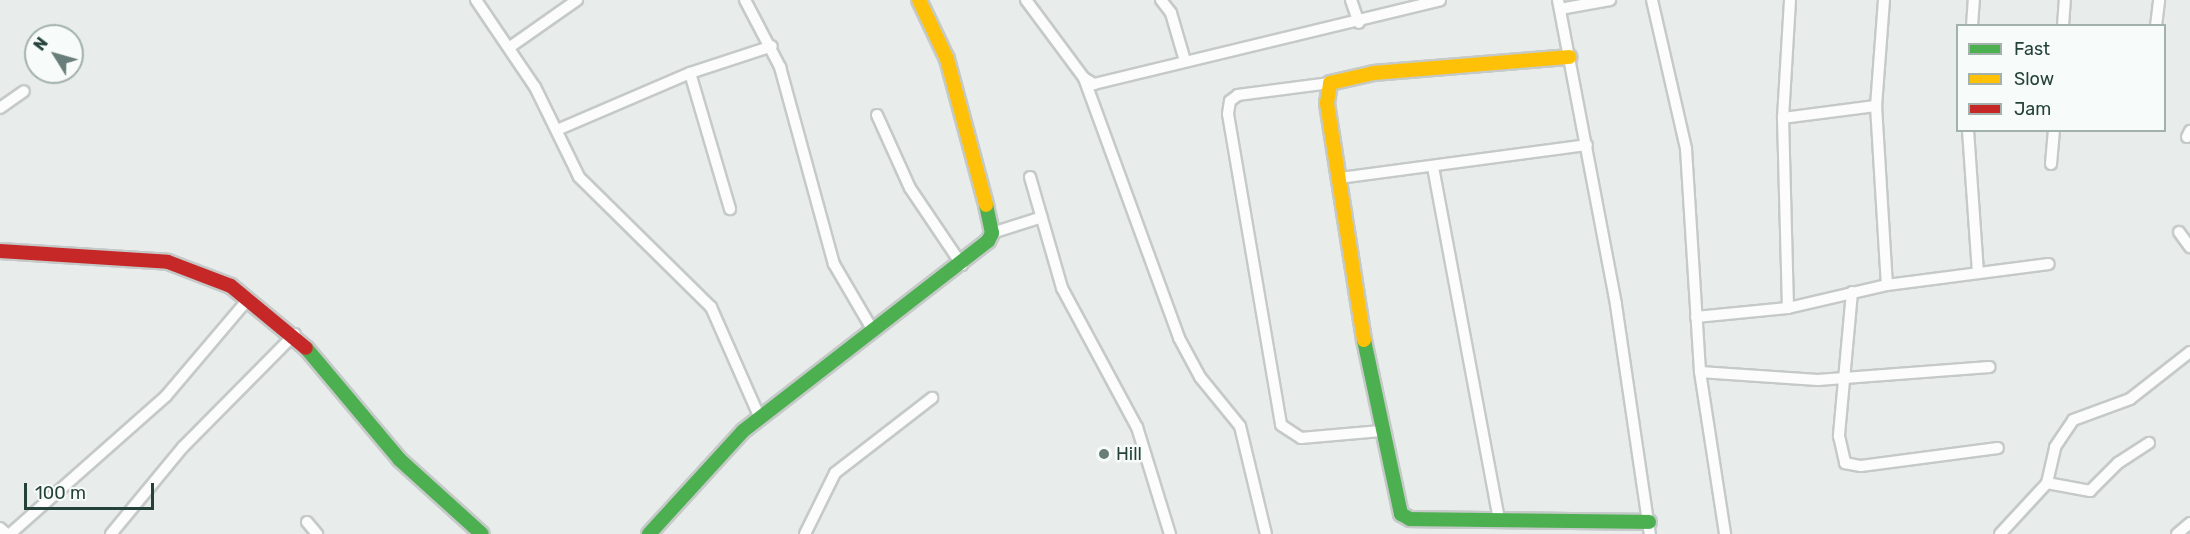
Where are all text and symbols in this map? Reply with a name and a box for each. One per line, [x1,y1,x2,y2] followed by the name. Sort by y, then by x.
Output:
[24,24,84,84] north arrow
[1956,24,2166,132] legend
[30,34,52,54] text: N
[2014,38,2050,60] text: Fast
[2014,68,2054,90] text: Slow
[2014,98,2051,120] text: Jam
[1116,443,1142,465] place label: Hill
[1097,447,1111,461] marker: Hill
[27,471,158,509] scale bar
[35,482,86,504] text: 100 m

